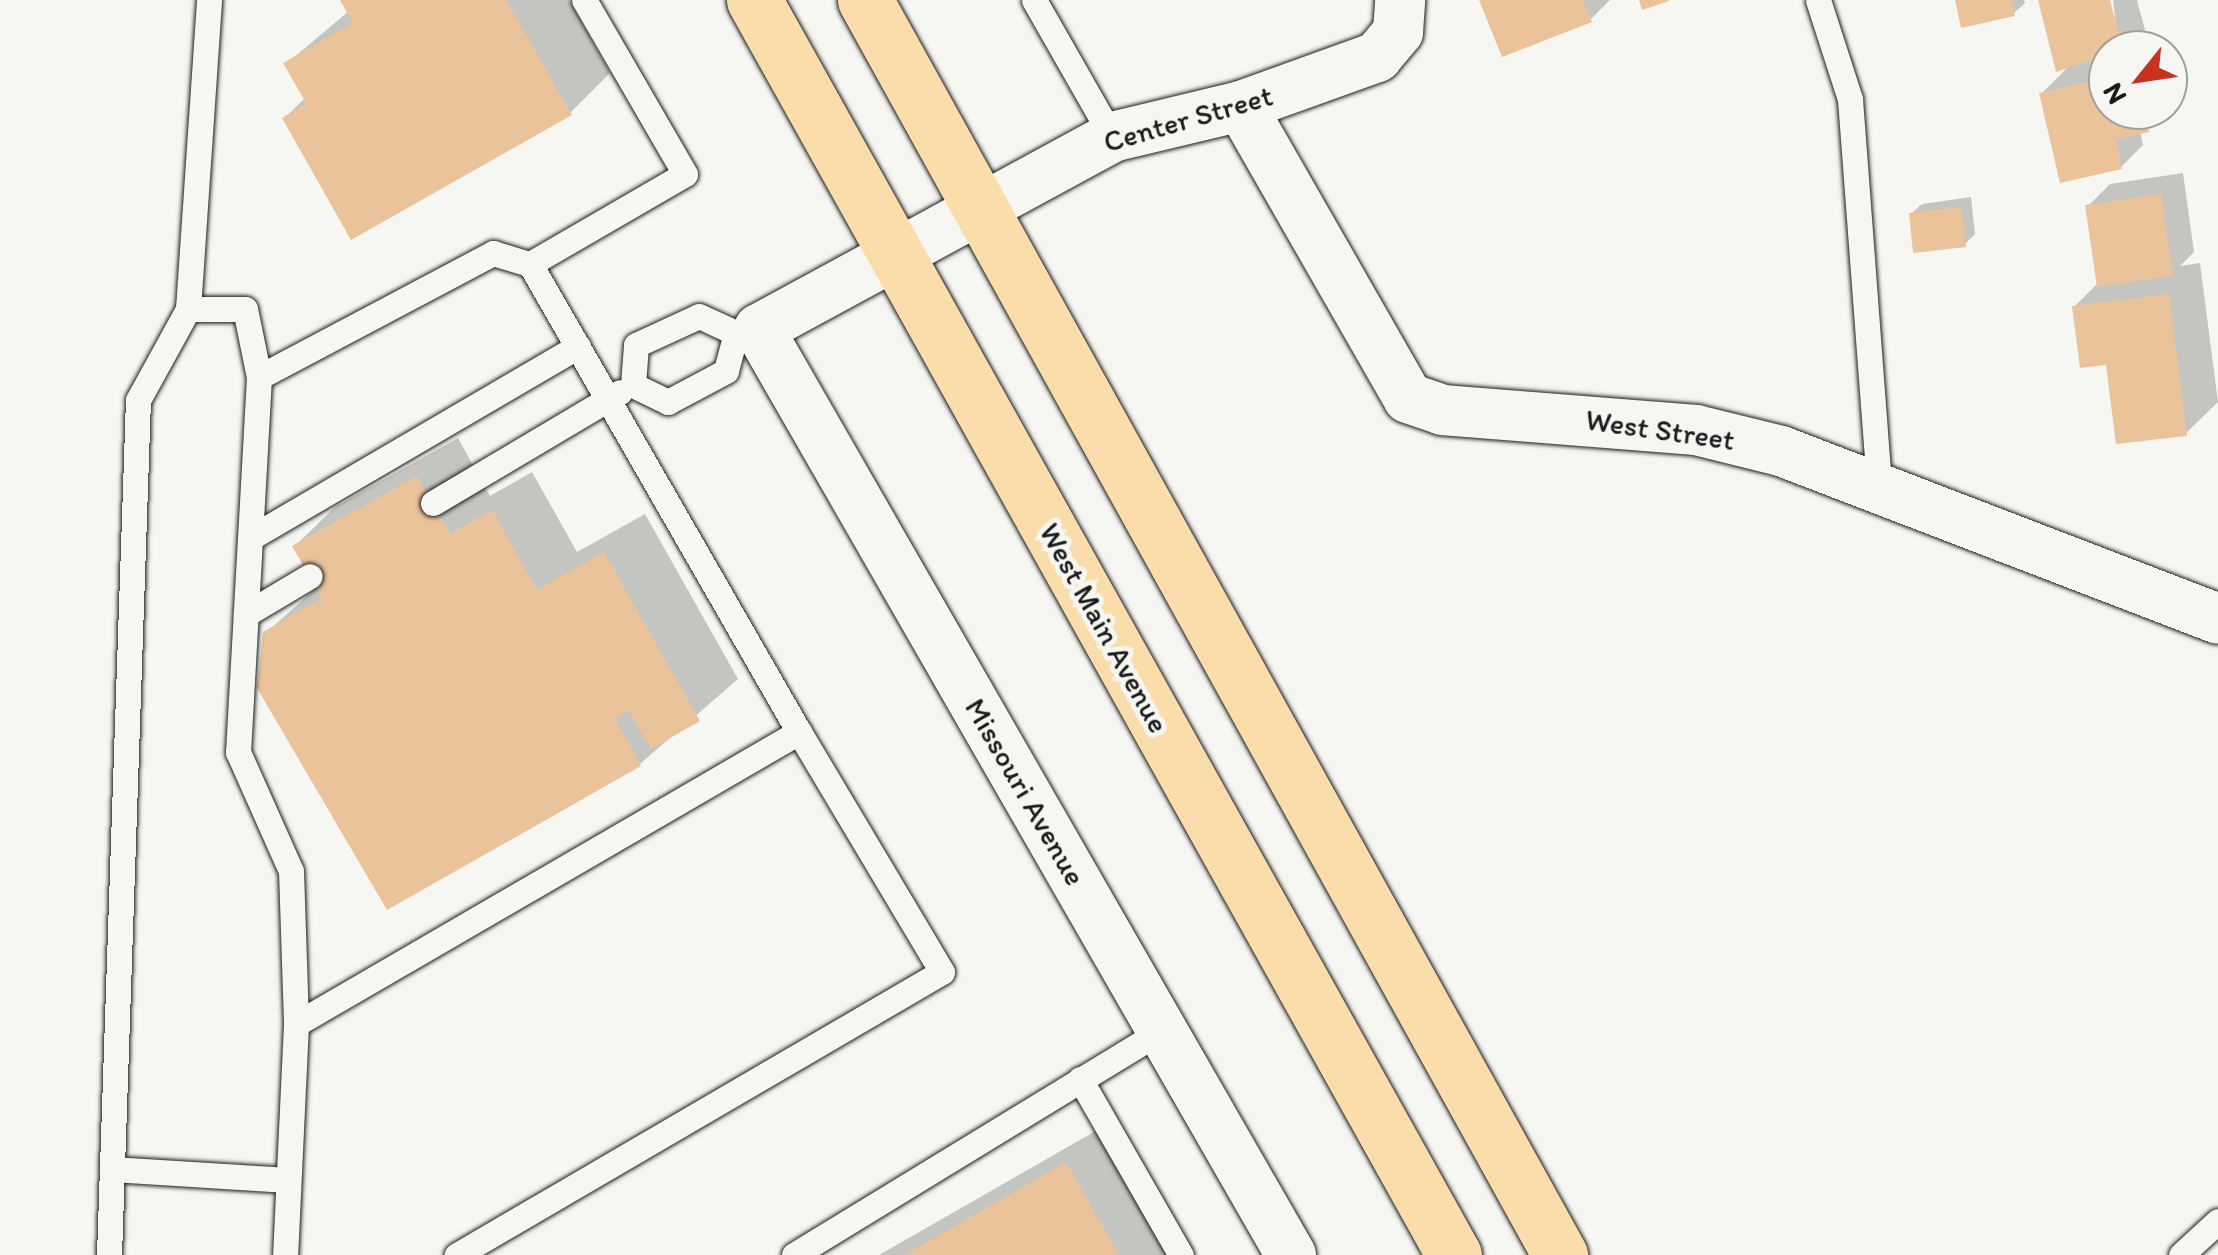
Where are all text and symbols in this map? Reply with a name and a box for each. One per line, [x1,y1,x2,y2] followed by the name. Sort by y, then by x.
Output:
[2088,30,2188,130] north arrow
[2094,77,2133,111] text: N
[1099,78,1277,160] street label: Center Street
[1583,402,1737,458] street label: West Street
[1031,517,1177,739] street label: West Main Avenue
[957,692,1093,892] street label: Missouri Avenue

